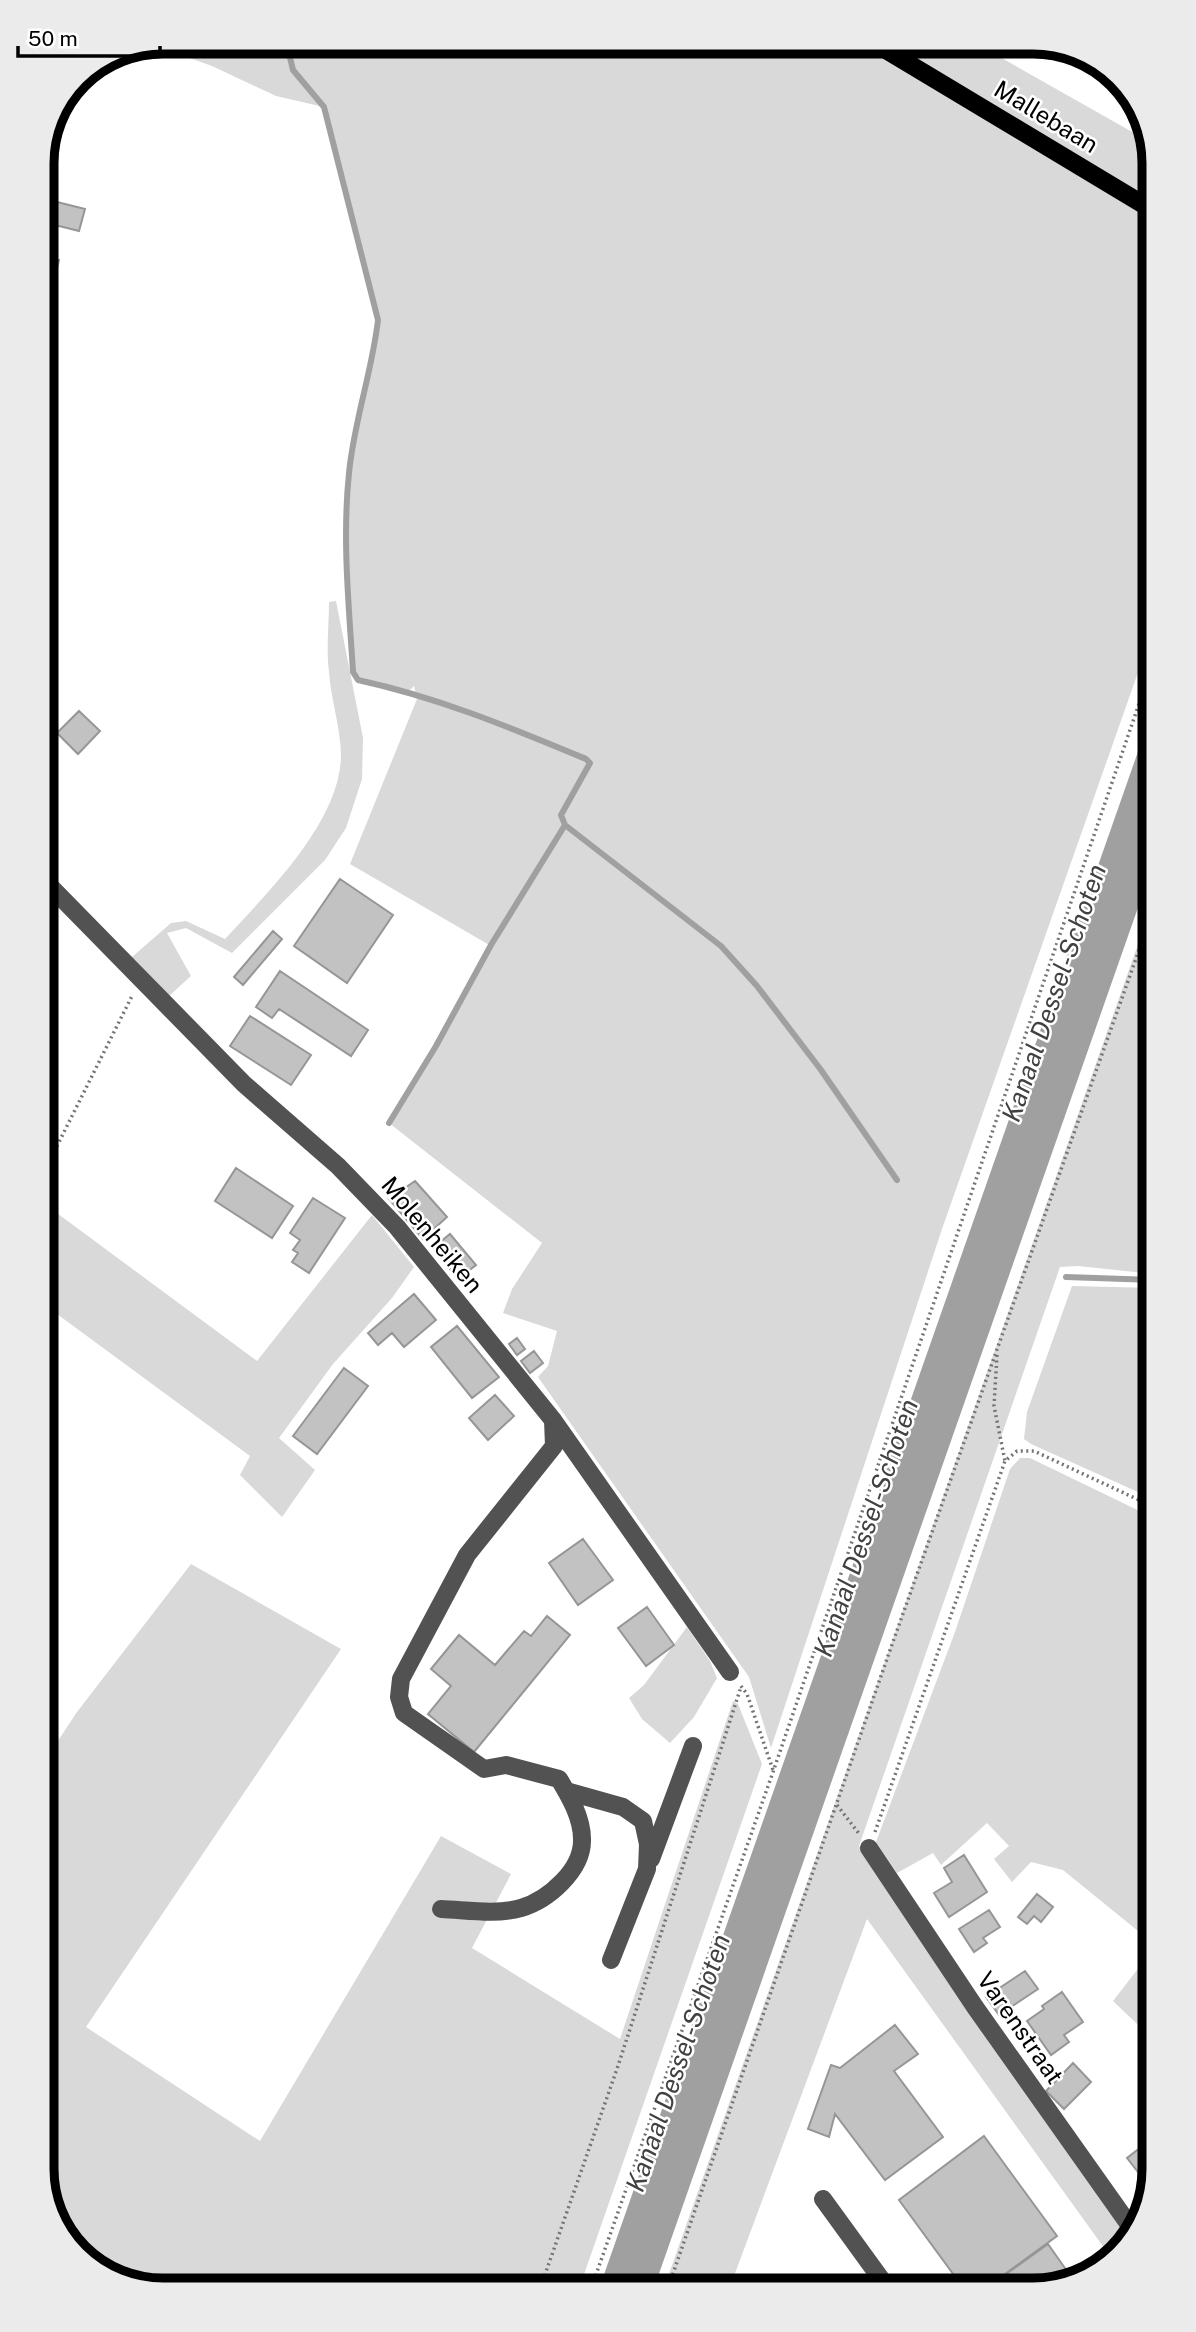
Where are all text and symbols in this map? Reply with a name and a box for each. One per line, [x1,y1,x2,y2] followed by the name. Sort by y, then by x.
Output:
[18,14,159,58] scale bar
[28,26,78,51] text: 50 m
[990,74,1104,158] street label: Mallebaan
[995,860,1112,1126] water label: Kanaal Dessel-Schoten
[376,1171,489,1298] street label: Molenheiken
[807,1395,924,1661] water label: Kanaal Dessel-Schoten
[619,1930,736,2196] water label: Kanaal Dessel-Schoten
[972,1966,1070,2089] street label: Varenstraat

